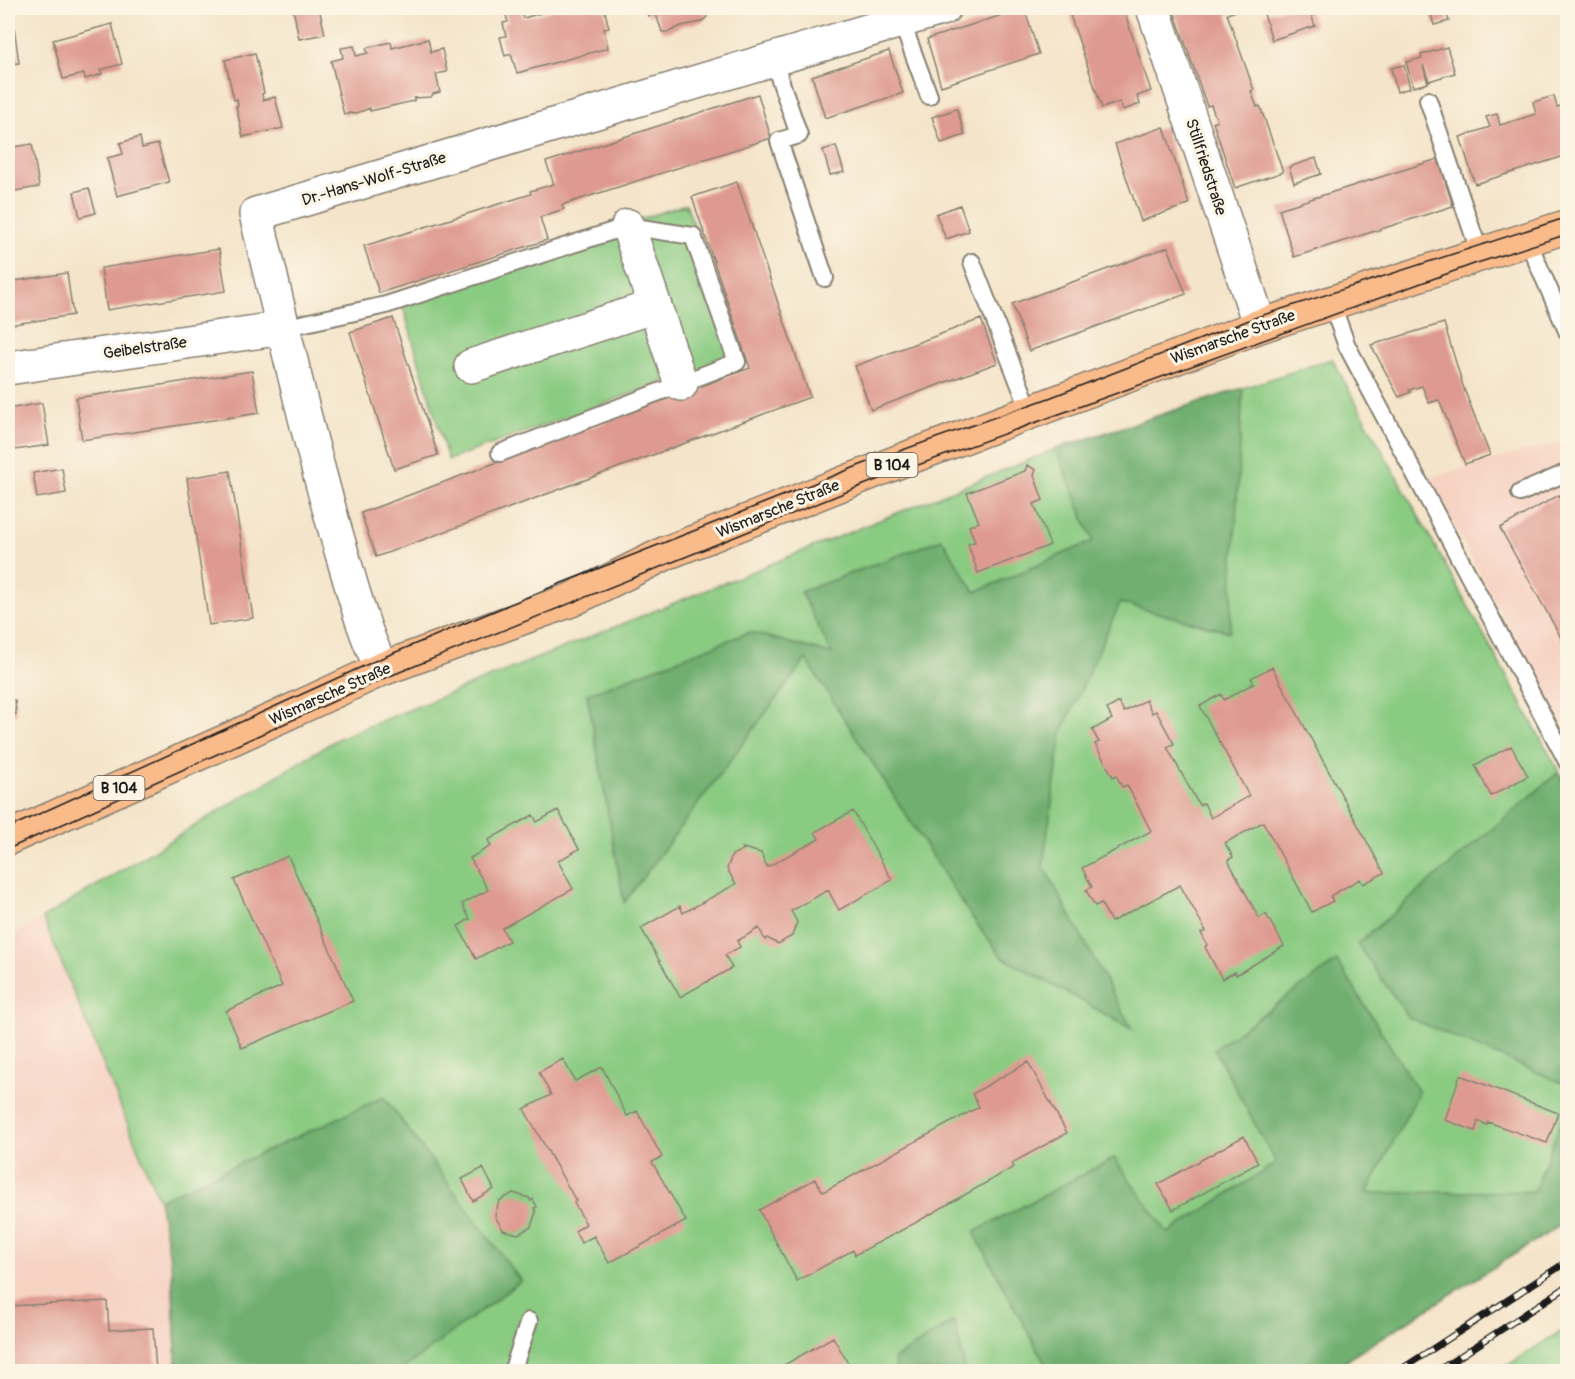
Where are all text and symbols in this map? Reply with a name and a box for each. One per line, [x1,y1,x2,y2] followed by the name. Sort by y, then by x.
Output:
[1181,116,1231,218] street label: Stillfriedstraße
[299,148,449,210] street label: Dr.-Hans-Wolf-Straße
[1168,305,1298,369] street label: Wismarsche Straße
[102,332,188,364] street label: Geibelstraße
[866,453,918,477] road number: B 104
[714,475,842,543] street label: Wismarsche Straße
[266,658,394,730] street label: Wismarsche Straße
[94,776,144,800] road number: B 104

